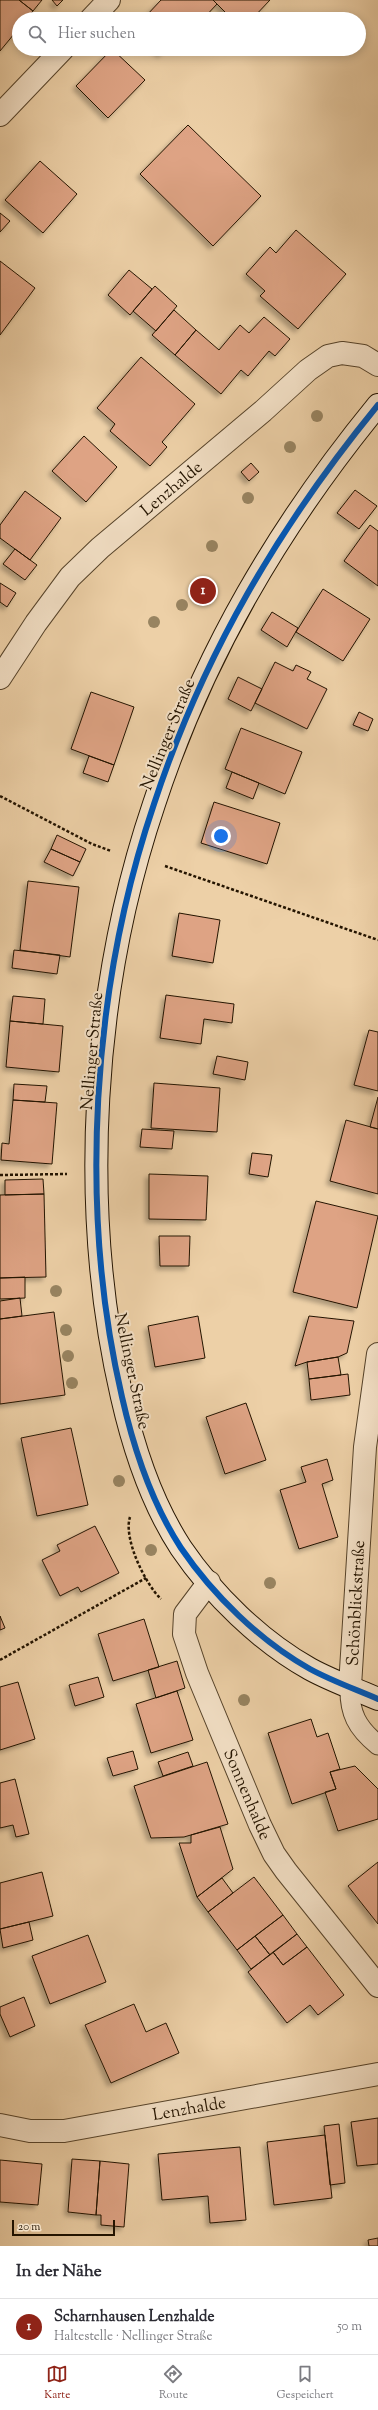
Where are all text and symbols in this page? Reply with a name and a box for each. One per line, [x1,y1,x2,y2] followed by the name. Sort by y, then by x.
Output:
[12,12,366,56] search box
[26,23,48,45] icon: search
[58,24,136,45] text: Hier suchen
[136,456,209,523] street label: Lenzhalde
[190,576,216,606] pin: 1
[136,675,202,794] street label: Nellinger Straße
[211,826,231,846] your location
[76,991,110,1111] street label: Nellinger Straße
[107,1311,155,1432] street label: Nellinger Straße
[342,1540,372,1667] street label: Schönblickstraße
[216,1745,276,1844] street label: Sonnenhalde
[151,2092,228,2128] street label: Lenzhalde
[12,2218,115,2237] scale bar
[18,2219,40,2235] text: 20 m
[16,2260,102,2284] text: In der Nähe
[54,2307,214,2328] text: Scharnhausen Lenzhalde
[27,2318,31,2336] text: 1
[337,2318,362,2336] text: 50 m
[54,2328,212,2346] text: Haltestelle · Nellinger Straße
[44,2363,70,2403] tab: Karte
[159,2363,188,2403] tab: Route
[277,2363,334,2403] tab: Gespeichert

